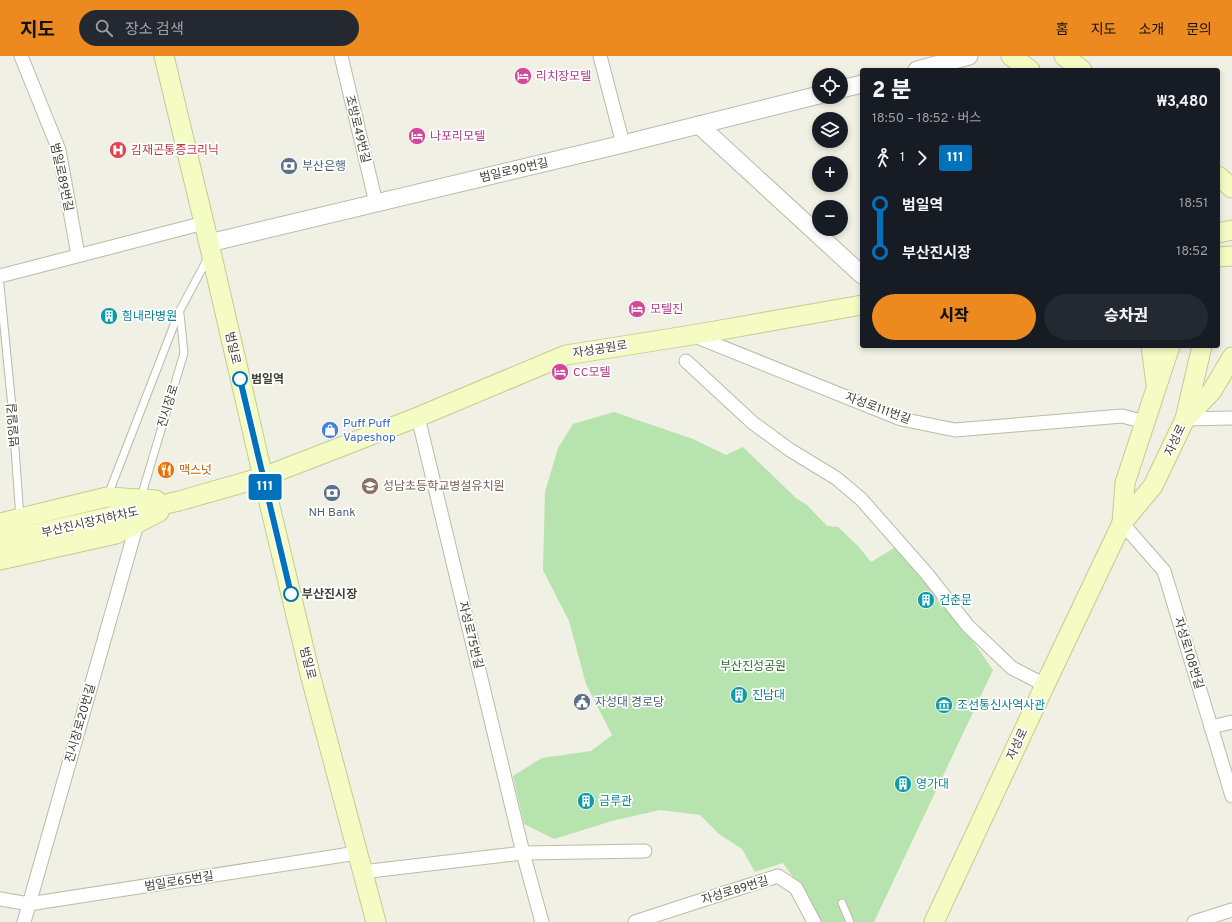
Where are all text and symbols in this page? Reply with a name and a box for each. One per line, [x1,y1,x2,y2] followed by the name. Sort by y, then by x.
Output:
[79,10,359,46] search box
[93,17,115,39] icon: search
[20,19,55,43] text: 지도
[125,21,184,40] text: 장소 검색
[1056,22,1069,39] text: 홈
[1091,22,1116,39] text: 지도
[1138,22,1164,39] text: 소개
[1186,22,1212,39] text: 문의
[513,66,533,86] hotel icon: 리치장모텔
[812,68,848,236] map controls
[812,68,848,104] button: locate
[536,69,591,85] place label: 리치장모텔
[872,78,911,105] text: 2 분
[1157,93,1208,112] text: ₩3,480
[341,94,373,165] street label: 조방로49번길
[872,111,982,127] text: 18:50 – 18:52 · 버스
[812,112,848,148] button: layers
[407,126,427,146] hotel icon: 나포리모텔
[430,129,485,145] place label: 나포리모텔
[108,140,128,160] hospital icon: 김재곤통증크리닉
[46,142,76,213] street label: 범일로89번길
[131,143,219,159] place label: 김재곤통증크리닉
[872,147,894,169] icon: walk
[911,147,933,169] icon: forward
[947,149,964,166] text: 111
[900,150,905,166] text: 1
[478,155,550,187] street label: 범일로90번길
[279,156,299,176] bank icon: 부산은행
[812,156,848,192] button: +
[302,159,346,175] place label: 부산은행
[1179,196,1208,212] text: 18:51
[902,197,943,216] text: 범일역
[812,200,848,236] button: −
[1176,244,1208,260] text: 18:52
[902,245,971,264] text: 부산진시장
[872,294,1036,340] button: 시작
[1044,294,1208,340] button: 승차권
[627,299,647,319] hotel icon: 모텔진
[650,302,683,318] place label: 모텔진
[99,306,119,326] building icon: 힘내라병원
[122,309,177,325] place label: 힘내라병원
[221,330,244,366] street label: 범일로
[572,338,629,362] street label: 자성공원로
[550,362,570,382] hotel icon: CC모텔
[573,365,611,381] place label: CC모텔
[232,371,248,387] marker: 범일역
[251,372,284,388] place label: 범일역
[155,383,183,430] street label: 진시장로
[843,390,913,428] street label: 자성로111번길
[4,402,24,448] street label: 범일일길
[343,416,396,446] place label: Puff Puff Vapeshop
[320,420,340,440] shop icon: Puff Puff Vapeshop
[1162,422,1190,459] street label: 자성로
[156,460,176,480] restaurant icon: 맥스넛
[179,463,212,479] place label: 맥스넛
[242,474,288,500] line badge: 111
[360,476,380,496] school or university icon: 성남초등학교병설유치원
[257,478,273,495] text: 111
[383,479,504,495] place label: 성남초등학교병설유치원
[322,483,342,503] bank icon: NH Bank
[40,504,140,542] street label: 부산진시장지하차도
[308,505,356,521] place label: NH Bank
[283,586,299,602] marker: 부산진시장
[302,587,357,603] place label: 부산진시장
[916,590,936,610] building icon: 건춘문
[939,593,972,609] place label: 건춘문
[454,600,486,671] street label: 자성로75번길
[1169,615,1207,691] street label: 자성로108번길
[295,645,319,681] street label: 범일로
[720,659,786,675] park label: 부산진성공원
[62,682,100,765] street label: 진시장로20번길
[729,685,749,705] building icon: 진남대
[752,688,785,704] place label: 진남대
[572,692,592,712] public building icon: 자성대 경로당
[595,695,664,711] place label: 자성대 경로당
[934,695,954,715] museum icon: 조선통신사역사관
[957,698,1045,714] place label: 조선통신사역사관
[1004,726,1032,763] street label: 자성로
[893,774,913,794] building icon: 영가대
[916,777,949,793] place label: 영가대
[576,791,596,811] building icon: 금루관
[599,794,632,810] place label: 금루관
[143,869,215,895] street label: 범일로65번길
[700,873,771,909] street label: 자성로89번길

